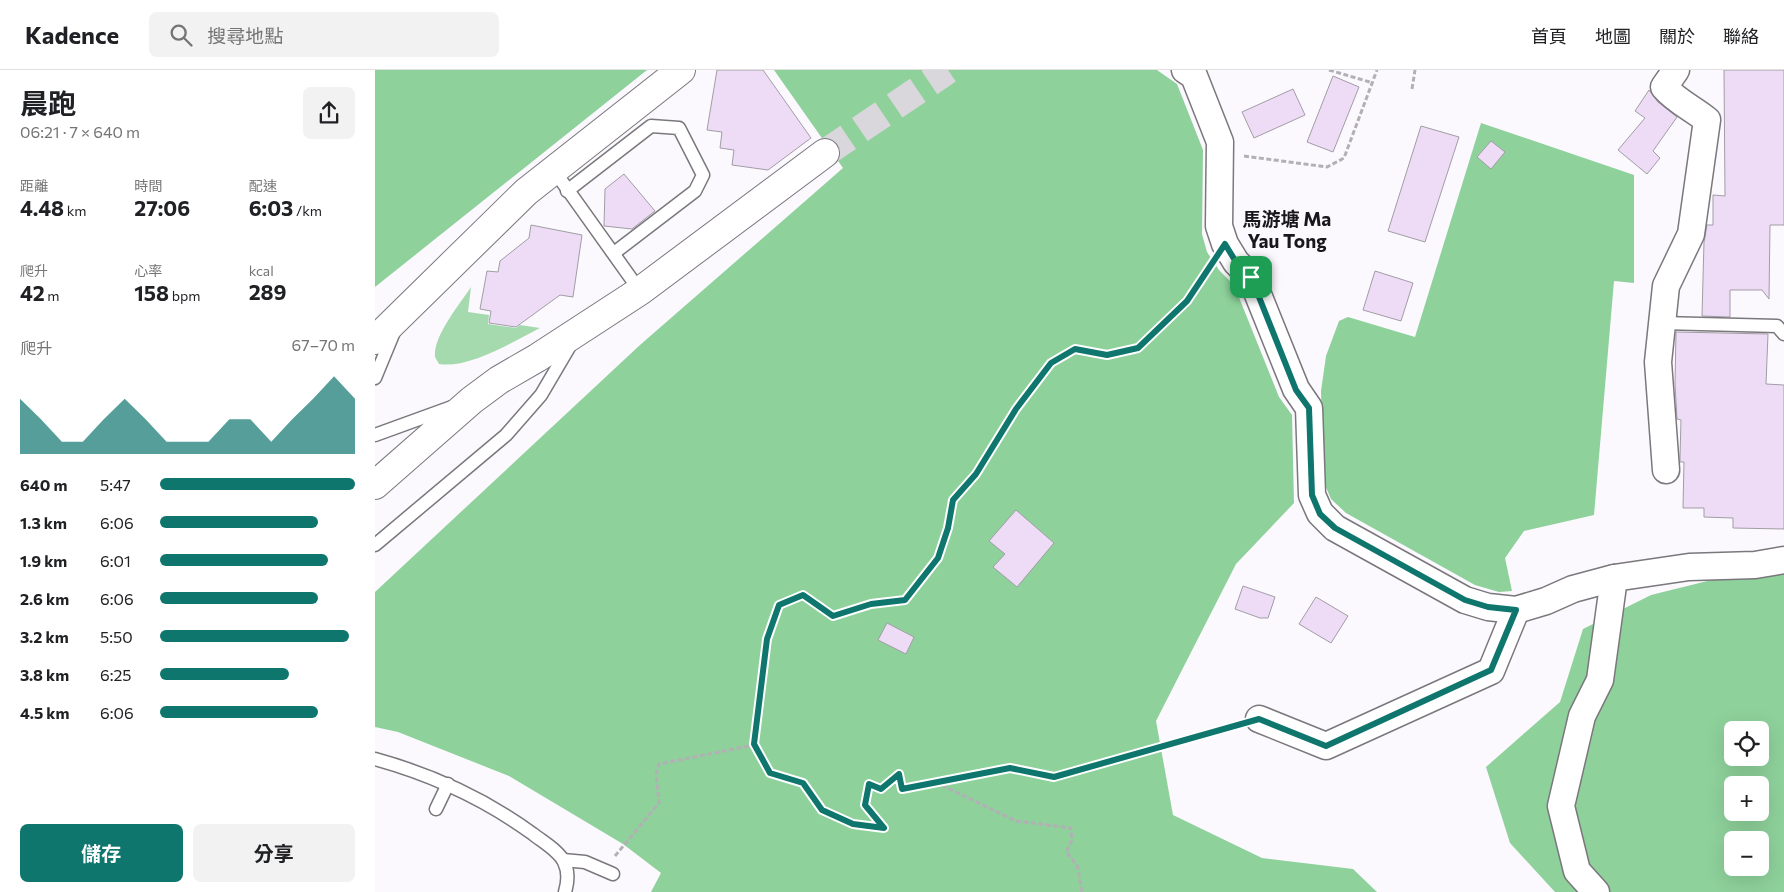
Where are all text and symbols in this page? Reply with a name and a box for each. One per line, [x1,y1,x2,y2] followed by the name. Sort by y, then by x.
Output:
[149,12,499,57] search box
[25,20,119,49] text: Kadence
[167,21,195,49] icon: search
[207,24,283,47] text: 搜尋地點
[1531,25,1567,47] text: 首頁
[1595,25,1631,47] text: 地圖
[1659,25,1695,47] text: 關於
[1723,25,1759,47] text: 聯絡
[20,86,76,120] text: 晨跑
[303,87,355,139] button: share
[20,122,140,141] text: 06:21 · 7 × 640 m
[20,177,48,194] text: 距離
[134,177,162,194] text: 時間
[249,177,277,194] text: 配速
[20,195,64,220] text: 4.48
[134,195,190,220] text: 27:06
[249,195,293,220] text: 6:03
[64,202,87,219] text: km
[293,202,322,219] text: /km
[1243,207,1331,252] district label: 馬游塘 Ma Yau Tong
[1230,256,1272,298] pin
[20,262,48,279] text: 爬升
[134,262,162,279] text: 心率
[249,262,274,279] text: kcal
[1237,263,1265,291] icon: arrive
[249,279,286,304] text: 289
[20,280,45,305] text: 42
[134,280,169,305] text: 158
[45,287,60,304] text: m
[169,287,201,304] text: bpm
[292,335,355,354] text: 67–70 m
[20,338,52,357] text: 爬升
[20,475,67,494] text: 640 m
[100,475,131,494] text: 5:47
[20,513,67,532] text: 1.3 km
[100,513,134,532] text: 6:06
[20,551,67,570] text: 1.9 km
[100,551,131,570] text: 6:01
[20,589,69,608] text: 2.6 km
[100,589,134,608] text: 6:06
[20,627,69,646] text: 3.2 km
[100,627,133,646] text: 5:50
[20,665,69,684] text: 3.8 km
[100,665,132,684] text: 6:25
[20,703,70,722] text: 4.5 km
[100,703,134,722] text: 6:06
[1724,721,1769,876] map controls
[1724,721,1769,766] button: locate
[1724,776,1769,821] button: +
[20,824,183,882] button: 儲存
[193,824,355,882] button: 分享
[1724,831,1769,876] button: −

